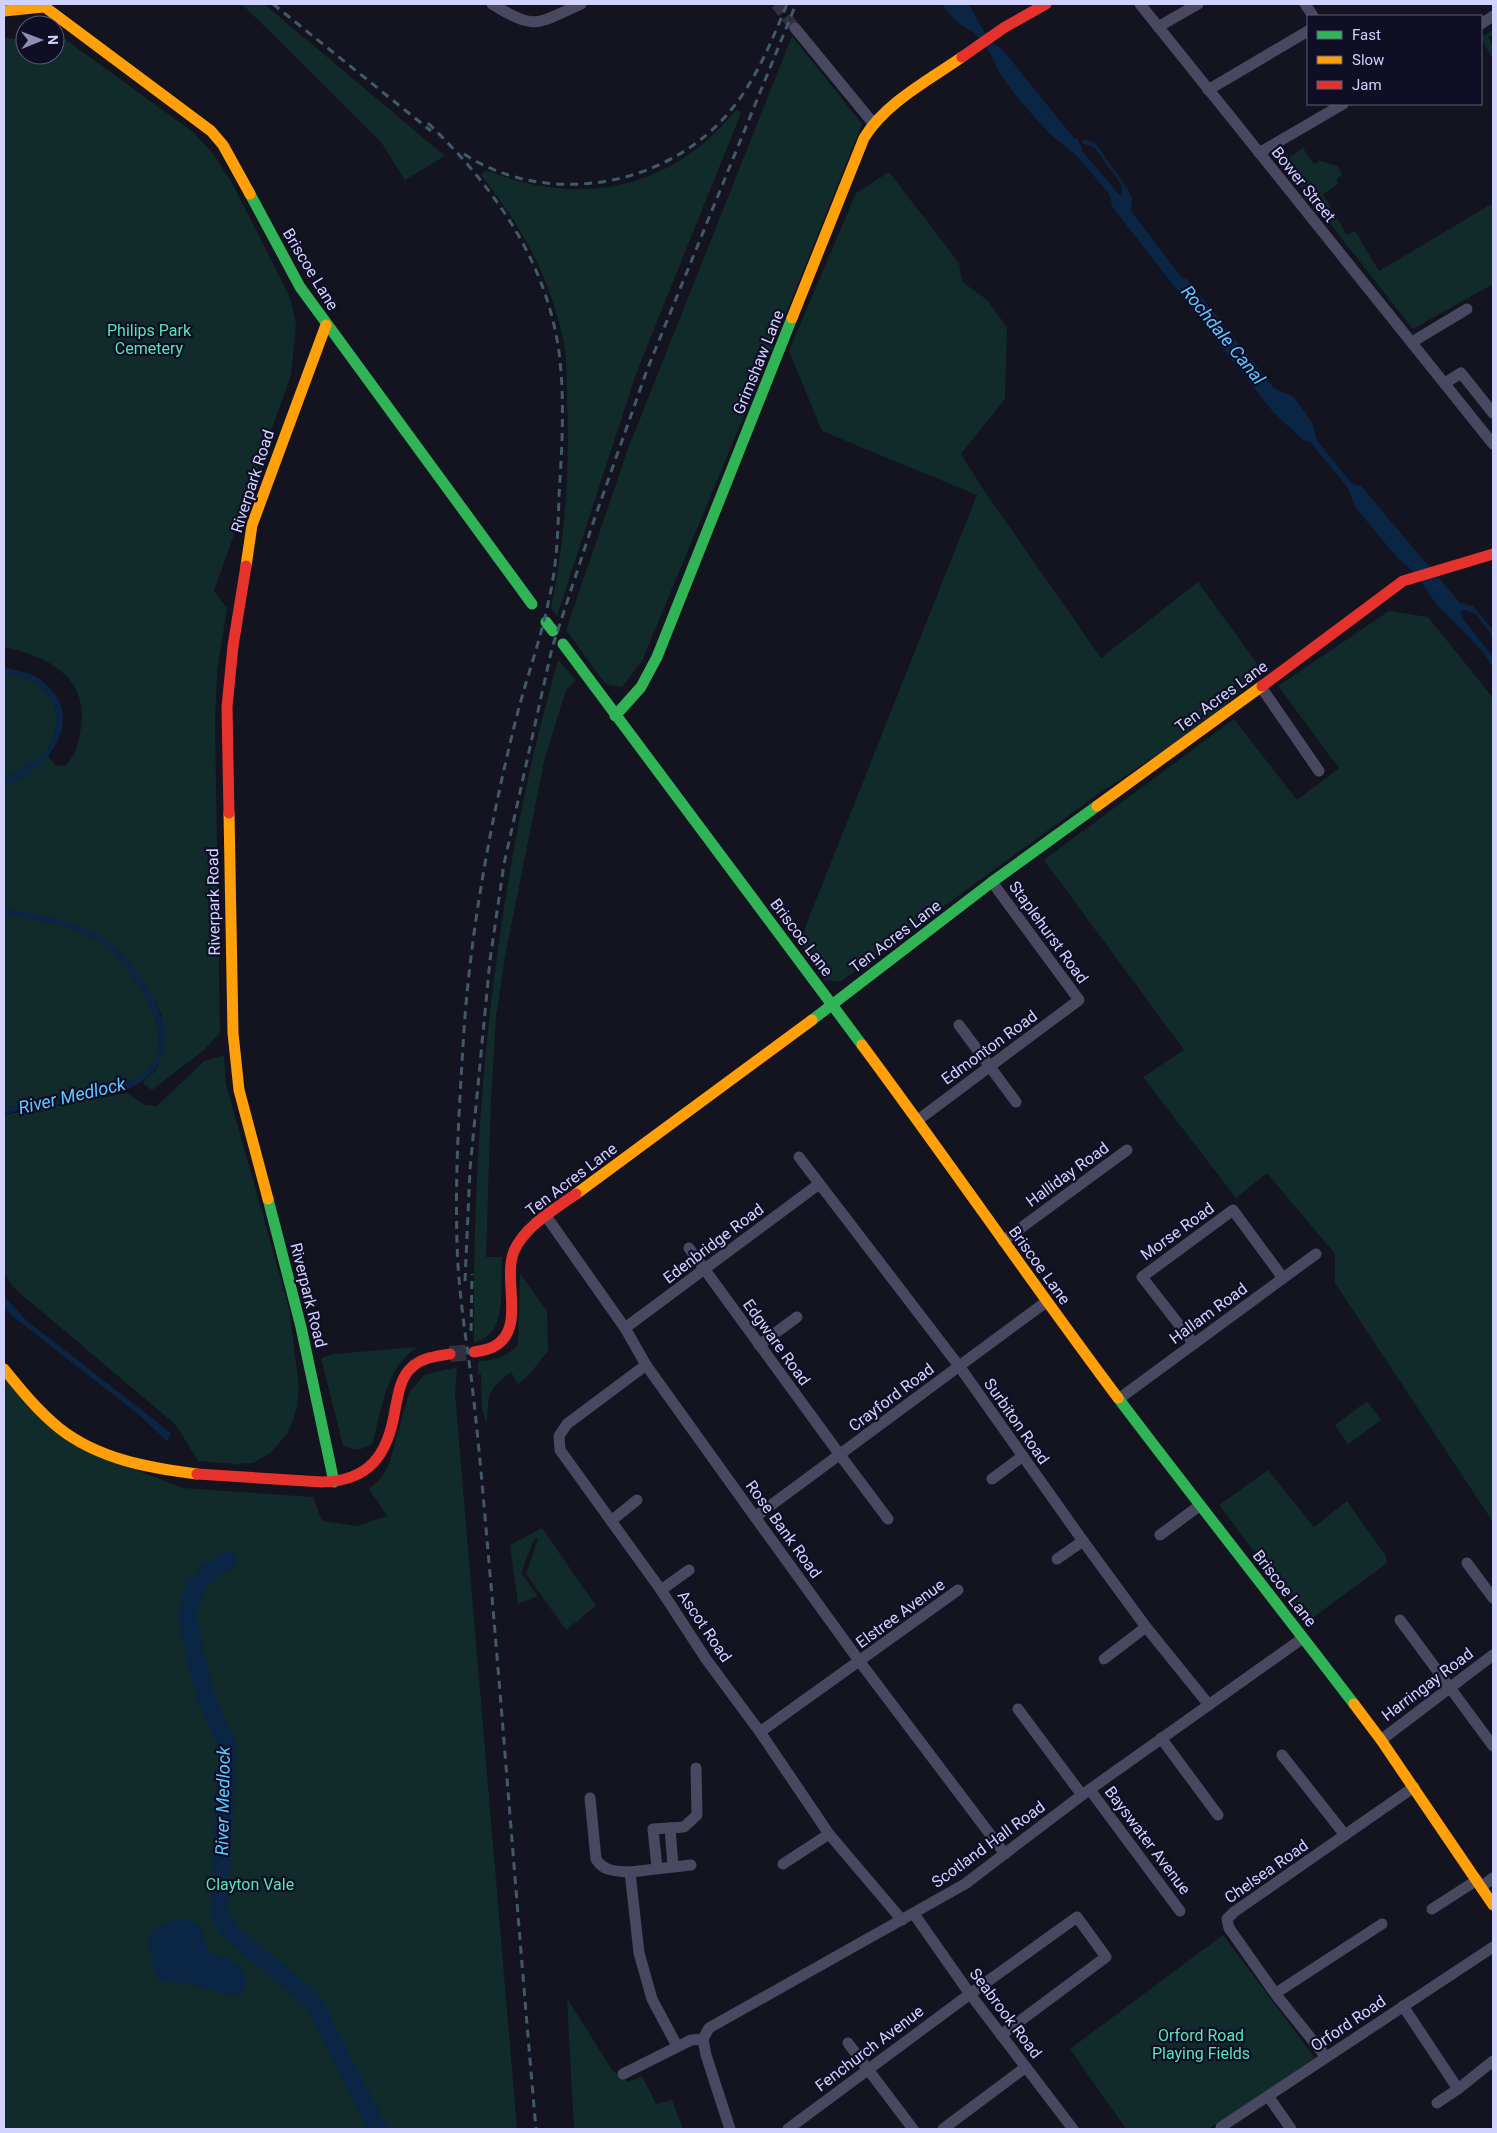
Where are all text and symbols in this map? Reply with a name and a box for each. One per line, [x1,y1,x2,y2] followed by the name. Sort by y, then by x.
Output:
[15,15,65,65] north arrow
[1307,15,1482,105] legend
[1352,26,1381,44] text: Fast
[45,35,61,45] text: N
[1352,51,1384,69] text: Slow
[1352,76,1382,94] text: Jam
[1268,143,1340,226] street label: Bower Street
[279,225,342,314] street label: Briscoe Lane
[1177,281,1270,389] water label: Rochdale Canal
[729,307,788,417] street label: Grimshaw Lane
[107,321,192,358] park label: Philips Park Cemetery
[227,427,278,535] street label: Riverpark Road
[1171,657,1271,736] street label: Ten Acres Lane
[203,848,224,956] street label: Riverpark Road
[1005,877,1092,987] street label: Staplehurst Road
[766,895,837,980] street label: Briscoe Lane
[846,896,945,977] street label: Ten Acres Lane
[938,1006,1041,1089] street label: Edmonton Road
[16,1073,129,1118] water label: River Medlock
[1022,1138,1112,1211] street label: Halliday Road
[522,1139,621,1220] street label: Ten Acres Lane
[1137,1198,1218,1264] street label: Morse Road
[659,1199,767,1287] street label: Edenbridge Road
[1005,1222,1074,1308] street label: Briscoe Lane
[286,1241,331,1349] street label: Riverpark Road
[1166,1279,1251,1348] street label: Hallam Road
[739,1295,814,1389] street label: Edgware Road
[845,1359,938,1436] street label: Crayford Road
[980,1375,1053,1468] street label: Surbiton Road
[742,1477,825,1582] street label: Rose Bank Road
[1249,1546,1320,1630] street label: Briscoe Lane
[852,1575,948,1652] street label: Elstree Avenue
[674,1587,735,1666] street label: Ascot Road
[1378,1644,1477,1725] street label: Harringay Road
[211,1745,234,1856] water label: River Medlock
[1101,1782,1194,1898] street label: Bayswater Avenue
[928,1797,1049,1892] street label: Scotland Hall Road
[1221,1836,1312,1907] street label: Chelsea Road
[206,1875,294,1894] park label: Clayton Vale
[966,1964,1046,2062] street label: Seabrook Road
[1307,1991,1389,2055] street label: Orford Road
[811,2001,927,2095] street label: Fenchurch Avenue
[1152,2026,1250,2063] park label: Orford Road Playing Fields

